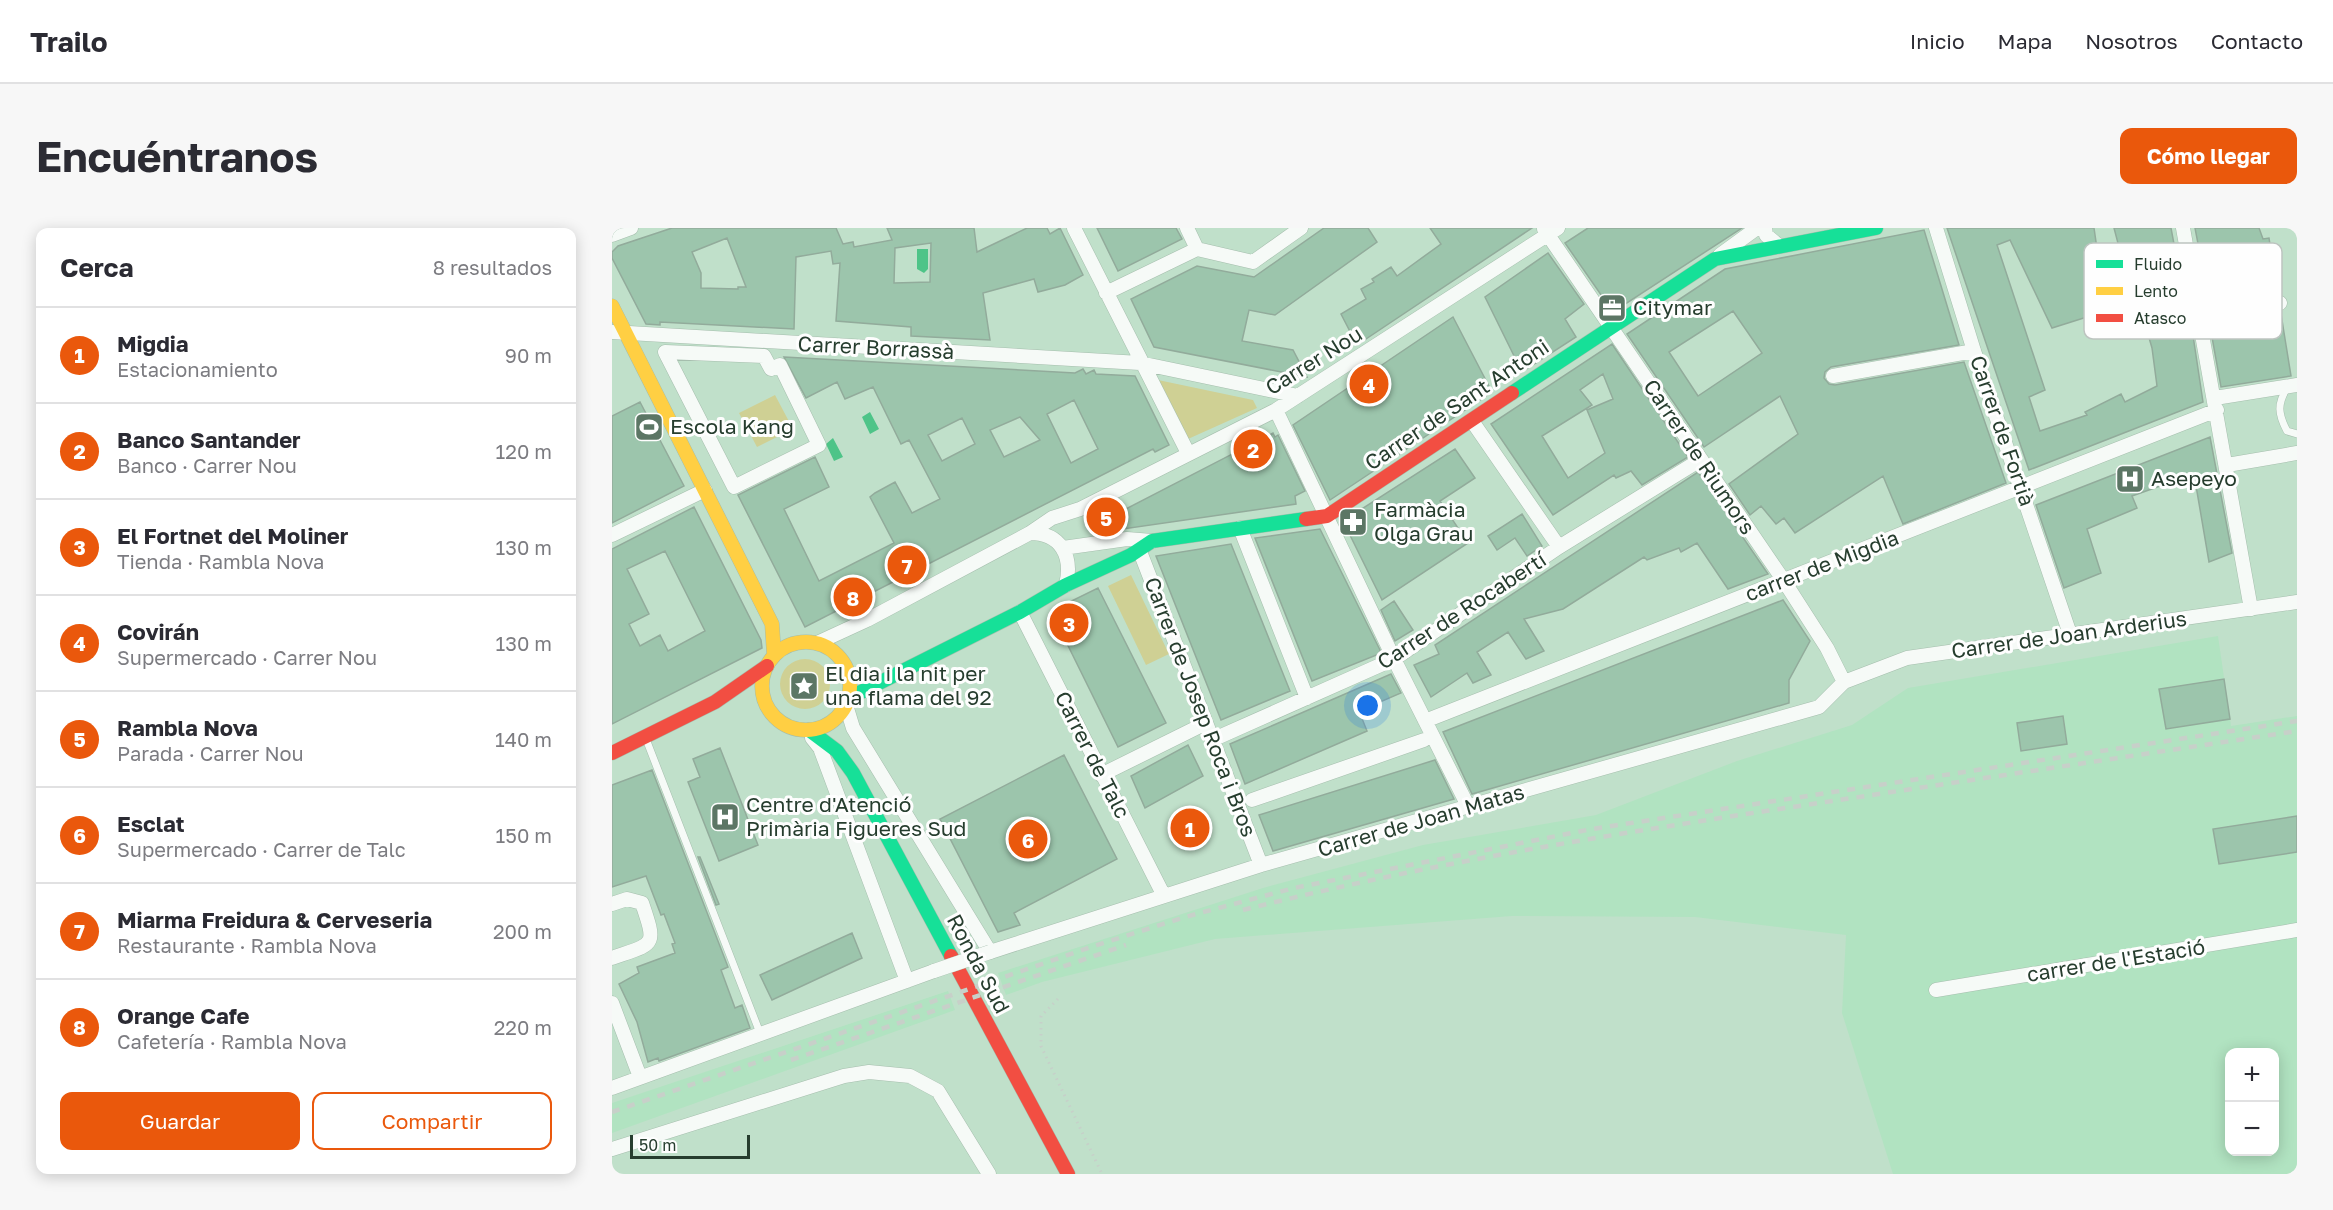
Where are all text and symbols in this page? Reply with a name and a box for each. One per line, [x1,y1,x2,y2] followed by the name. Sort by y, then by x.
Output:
[30,25,108,58] text: Trailo
[1910,28,1965,54] text: Inicio
[1998,28,2052,54] text: Mapa
[2085,28,2178,54] text: Nosotros
[2211,28,2303,54] text: Contacto
[2120,128,2297,184] button: Cómo llegar
[36,131,318,181] text: Encuéntranos
[2084,243,2282,339] legend
[60,252,134,283] text: Cerca
[2134,254,2182,274] text: Fluido
[433,255,552,279] text: 8 resultados
[2134,281,2178,301] text: Lento
[1596,292,1628,324] office icon: Citymar
[1633,294,1712,320] place label: Citymar
[2134,308,2186,328] text: Atasco
[1260,320,1367,400] street label: Carrer Nou
[117,330,188,357] text: Migdia
[797,330,955,364] street label: Carrer Borrassà
[1360,333,1553,475] street label: Carrer de Sant Antoni
[74,343,85,367] text: 1
[505,343,552,367] text: 90 m
[1965,352,2041,509] street label: Carrer de Fortià
[117,357,278,381] text: Estacionamiento
[1350,362,1389,406] pin: 4
[1638,374,1761,539] street label: Carrer de Riumors
[633,411,665,443] sports icon: Escola Kang
[670,413,794,439] place label: Escola Kang
[117,426,301,453] text: Banco Santander
[1234,426,1272,472] pin: 2
[73,439,86,463] text: 2
[496,439,552,463] text: 120 m
[117,453,297,477] text: Banco · Carrer Nou
[2114,463,2146,495] hospital icon: Asepeyo
[2151,465,2237,491] place label: Asepeyo
[1086,494,1126,540] pin: 5
[1374,496,1473,546] place label: Farmàcia Olga Grau
[1337,506,1369,538] pharmacy icon: Farmàcia Olga Grau
[117,522,348,549] text: El Fortnet del Moliner
[1741,524,1902,606] street label: carrer de Migdia
[73,535,86,559] text: 3
[496,535,552,559] text: 130 m
[888,542,926,588] pin: 7
[1372,545,1552,674] street label: Carrer de Rocabertí
[117,549,324,573] text: Tienda · Rambla Nova
[1139,573,1263,840] street label: Carrer de Josep Roca i Bros
[834,574,872,620] pin: 8
[1050,600,1088,646] pin: 3
[1950,605,2188,663] street label: Carrer de Joan Arderius
[117,618,199,645] text: Covirán
[73,631,86,655] text: 4
[496,631,552,655] text: 130 m
[117,645,377,669] text: Supermercado · Carrer Nou
[825,660,992,710] place label: El dia i la nit per una flama del 92
[788,670,820,702] place icon: El dia i la nit per una flama del 92
[1050,687,1136,822] street label: Carrer de Talc
[1353,691,1382,720] your location
[117,714,258,741] text: Rambla Nova
[73,727,86,751] text: 5
[495,727,552,751] text: 140 m
[117,741,304,765] text: Parada · Carrer Nou
[1314,778,1527,862] street label: Carrer de Joan Matas
[746,791,966,841] place label: Centre d'Atenció Primària Figueres Sud
[709,801,741,833] hospital icon: Centre d'Atenció Primària Figueres Sud
[1170,806,1210,850] pin: 1
[117,810,185,837] text: Esclat
[1008,816,1048,862] pin: 6
[73,823,86,847] text: 6
[496,823,552,847] text: 150 m
[117,837,406,861] text: Supermercado · Carrer de Talc
[117,906,432,933] text: Miarma Freidura & Cerveseria
[942,909,1016,1018] street label: Ronda Sud
[74,919,85,943] text: 7
[493,919,552,943] text: 200 m
[117,933,377,957] text: Restaurante · Rambla Nova
[2025,933,2207,987] street label: carrer de l'Estació
[117,1002,250,1029] text: Orange Cafe
[73,1015,86,1039] text: 8
[494,1015,552,1039] text: 220 m
[117,1029,347,1053] text: Cafetería · Rambla Nova
[2225,1048,2279,1156] map controls
[2225,1048,2279,1102] button: +
[60,1092,300,1150] button: Guardar
[312,1092,552,1150] button: Compartir
[2225,1102,2279,1156] button: −
[630,1132,750,1160] scale bar
[639,1135,676,1155] text: 50 m

